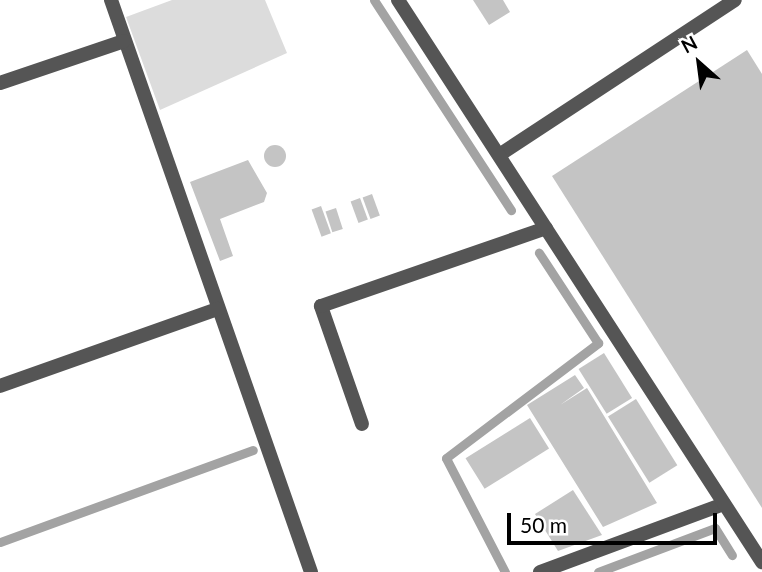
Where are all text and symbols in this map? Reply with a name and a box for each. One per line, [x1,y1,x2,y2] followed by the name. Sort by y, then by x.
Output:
[664,28,734,98] north arrow
[677,30,701,58] text: N
[510,498,720,542] scale bar
[520,512,567,537] text: 50 m

